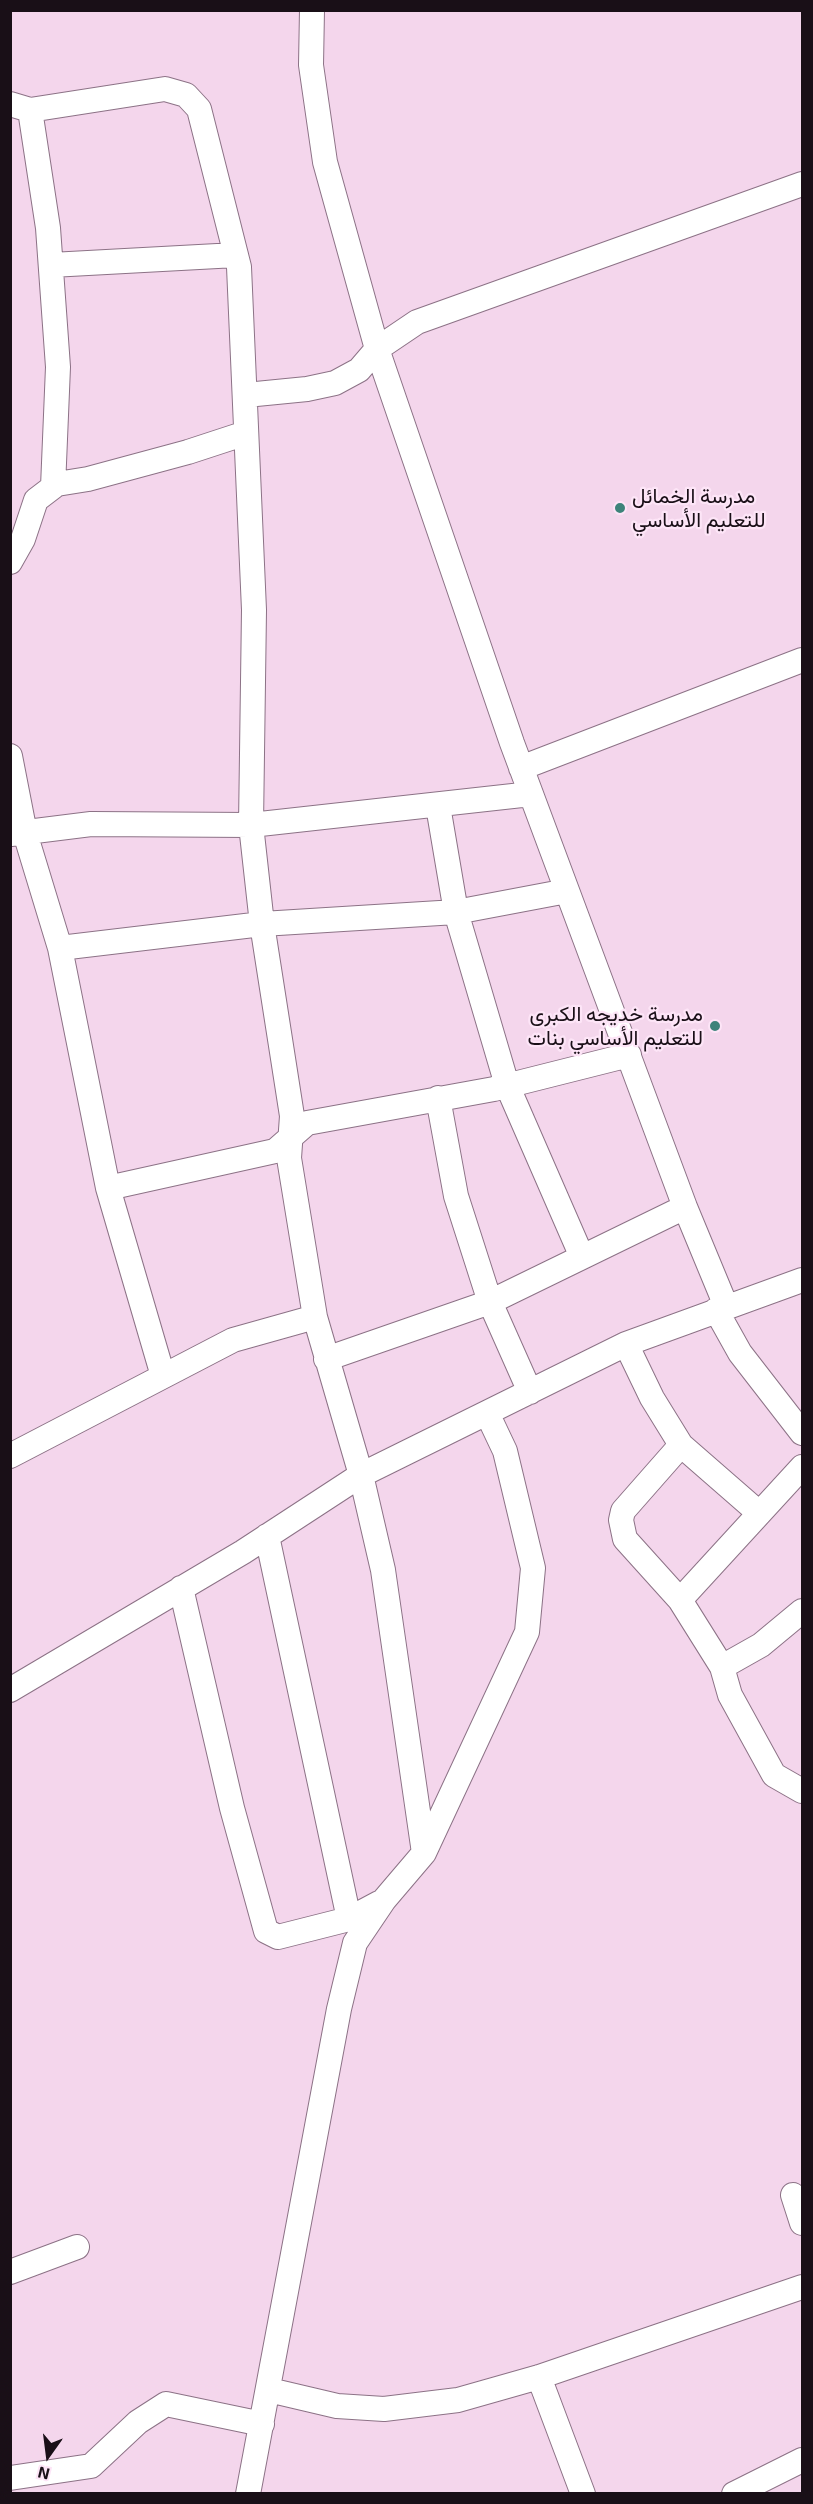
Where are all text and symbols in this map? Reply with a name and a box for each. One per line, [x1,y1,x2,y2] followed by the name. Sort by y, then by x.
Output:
[632,483,766,533] place label: مدرسة الخمائل للتعليم الأساسي
[613,501,627,515] marker: مدرسة الخمائل للتعليم الأساسي
[528,1001,703,1051] place label: مدرسة خديجه الكبرى للتعليم الأساسي بنات
[708,1019,722,1033] marker: مدرسة خديجه الكبرى للتعليم الأساسي بنات
[18,2426,78,2486] north arrow
[36,2463,51,2485] text: N

